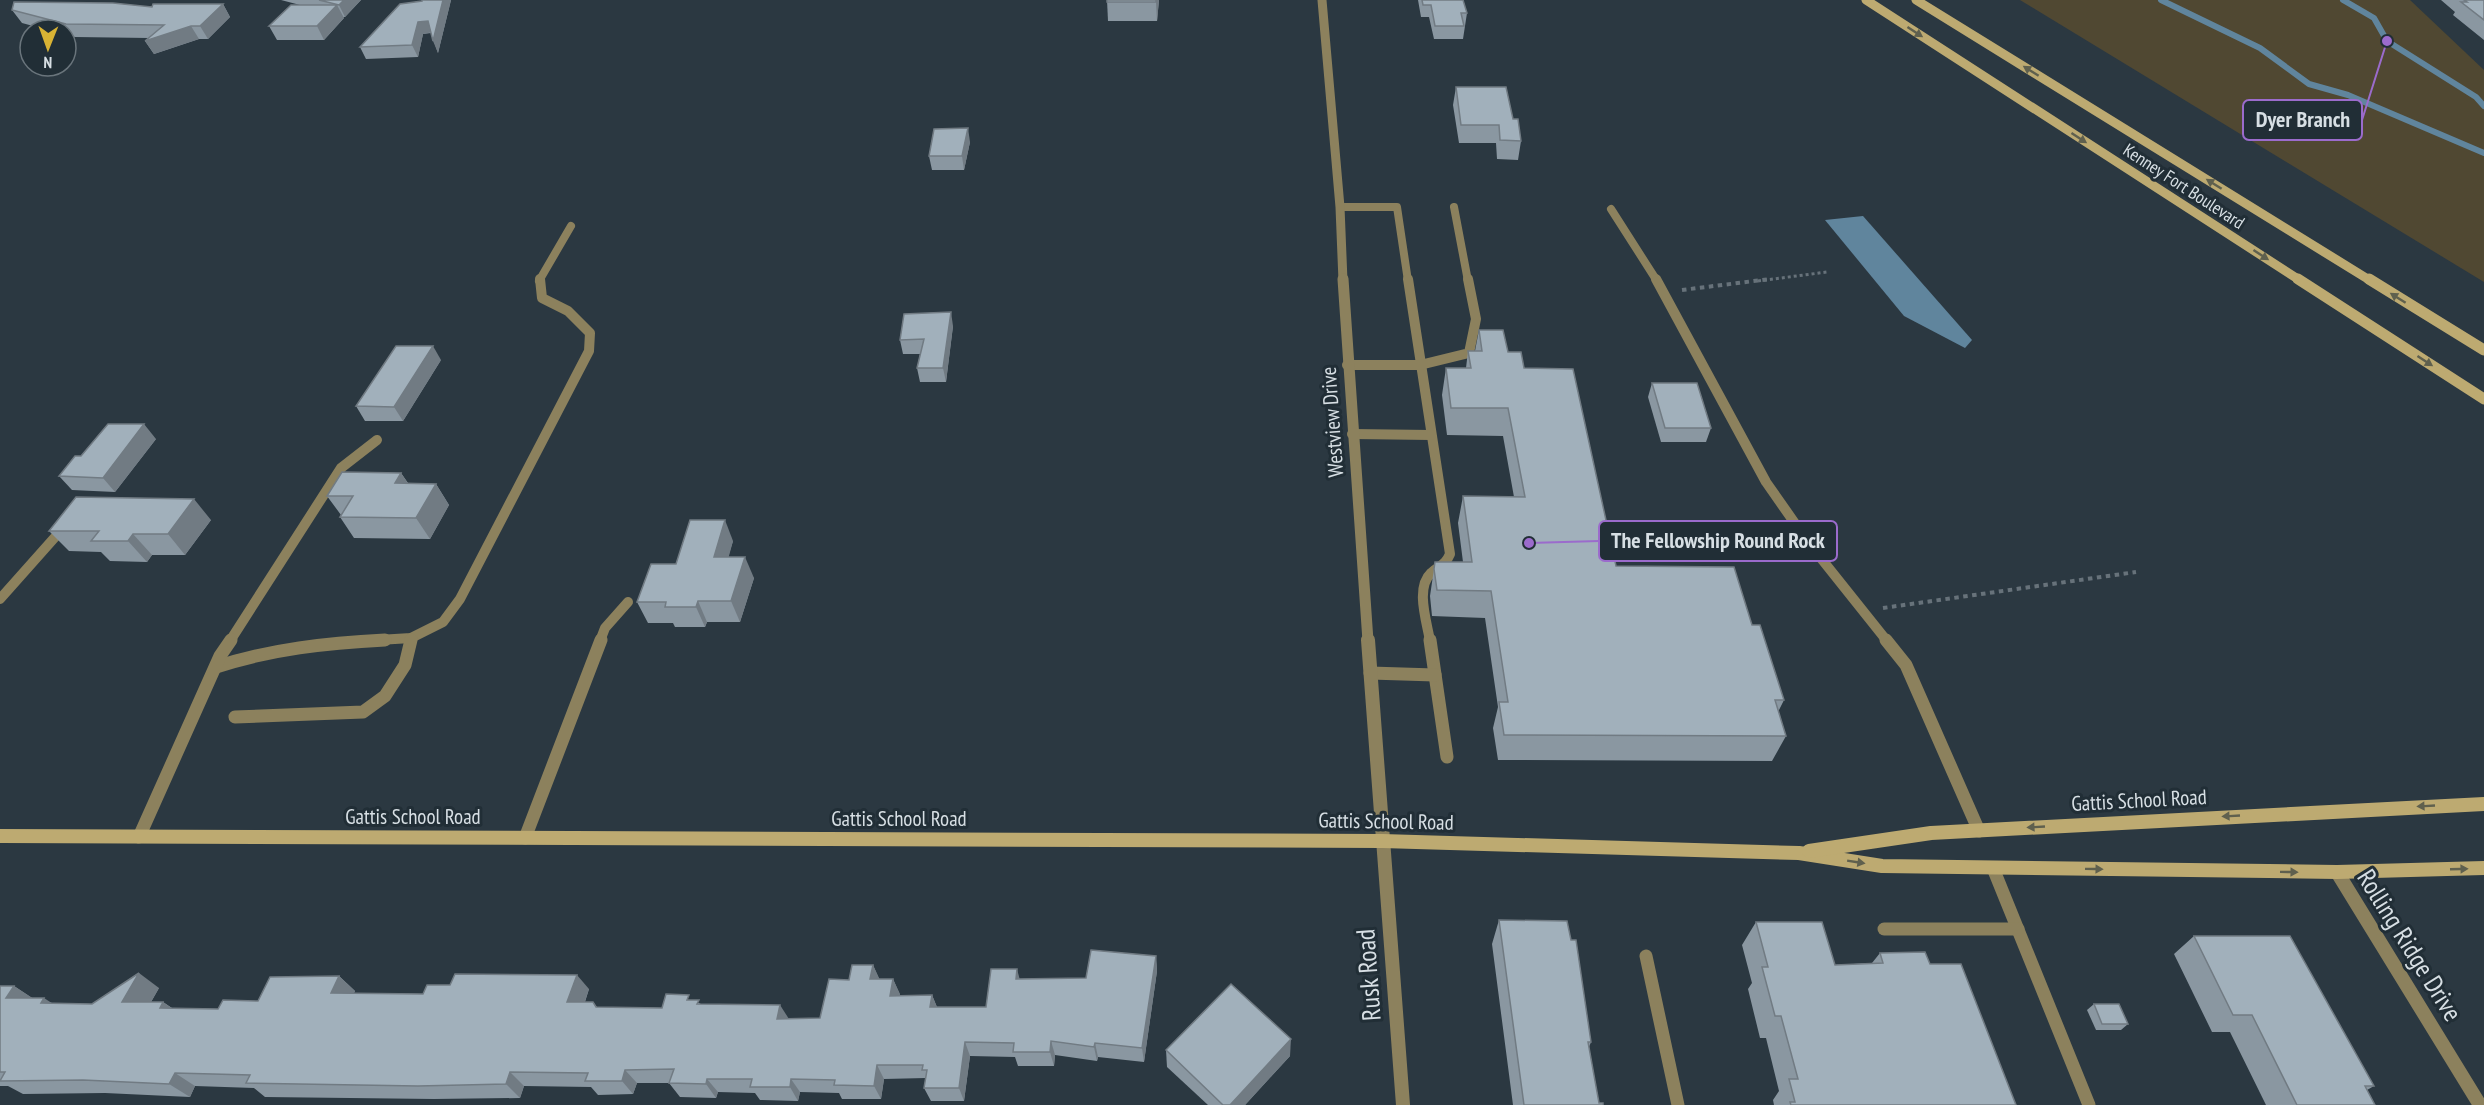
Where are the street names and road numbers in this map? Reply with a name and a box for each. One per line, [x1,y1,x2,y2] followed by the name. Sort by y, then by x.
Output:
[2119,138,2249,234] street label: Kenney Fort Boulevard
[1315,366,1349,478] street label: Westview Drive
[2071,783,2207,817] street label: Gattis School Road
[345,803,481,830] street label: Gattis School Road
[831,805,967,832] street label: Gattis School Road
[1318,806,1454,836] street label: Gattis School Road
[2350,863,2470,1027] street label: Rolling Ridge Drive
[1348,928,1388,1022] street label: Rusk Road

